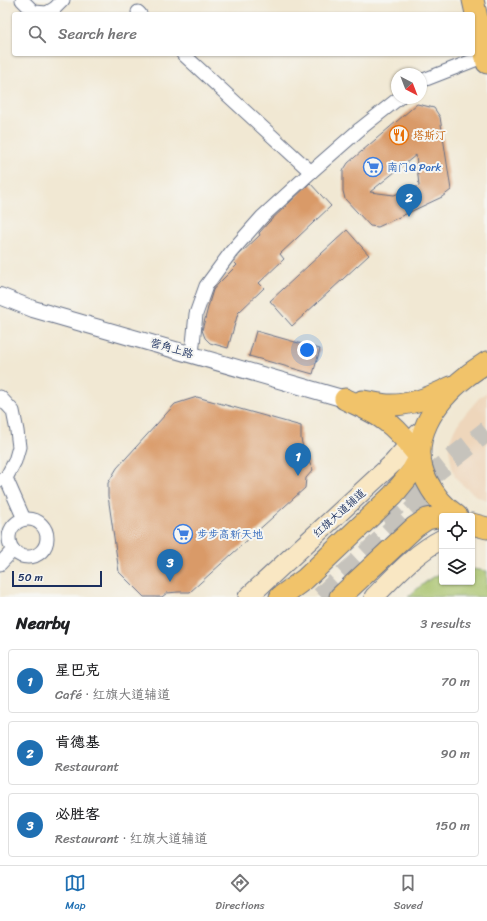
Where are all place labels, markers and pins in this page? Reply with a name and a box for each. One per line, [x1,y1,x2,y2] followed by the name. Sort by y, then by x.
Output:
[388,124,410,146] restaurant icon: 塔斯汀
[413,126,446,145] place label: 塔斯汀
[362,156,384,178] supermarket icon: 南门Q Park
[387,158,441,177] place label: 南门Q Park
[396,184,422,217] pin: 2
[285,443,311,476] pin: 1
[172,523,194,545] supermarket icon: 步步高新天地
[197,525,263,544] place label: 步步高新天地
[157,549,183,582] pin: 3

